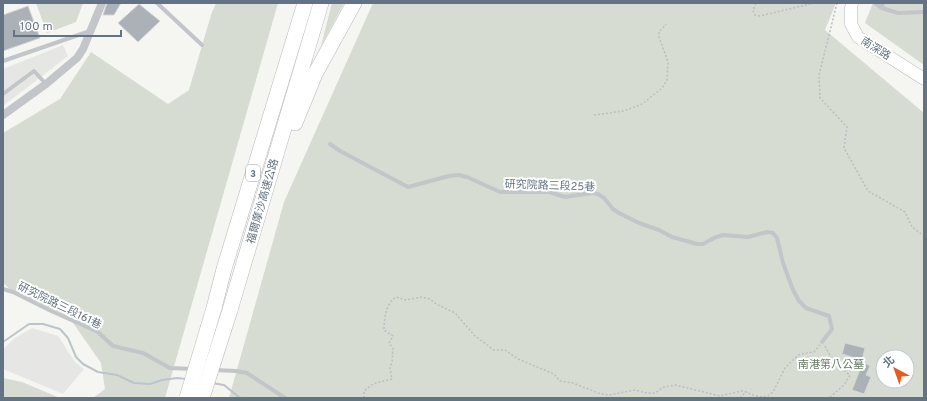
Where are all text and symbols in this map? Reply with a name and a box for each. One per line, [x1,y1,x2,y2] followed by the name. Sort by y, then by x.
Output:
[14,12,121,38] scale bar
[20,19,53,35] text: 100 m
[858,34,893,64] street label: 南深路
[244,157,282,246] street label: 福爾摩沙高速公路
[246,165,260,181] road number: 3
[504,177,595,195] street label: 研究院路三段25巷
[15,279,104,332] street label: 研究院路三段161巷
[875,349,915,389] north arrow
[880,353,898,371] text: 北
[798,358,864,372] park label: 南港第八公墓

